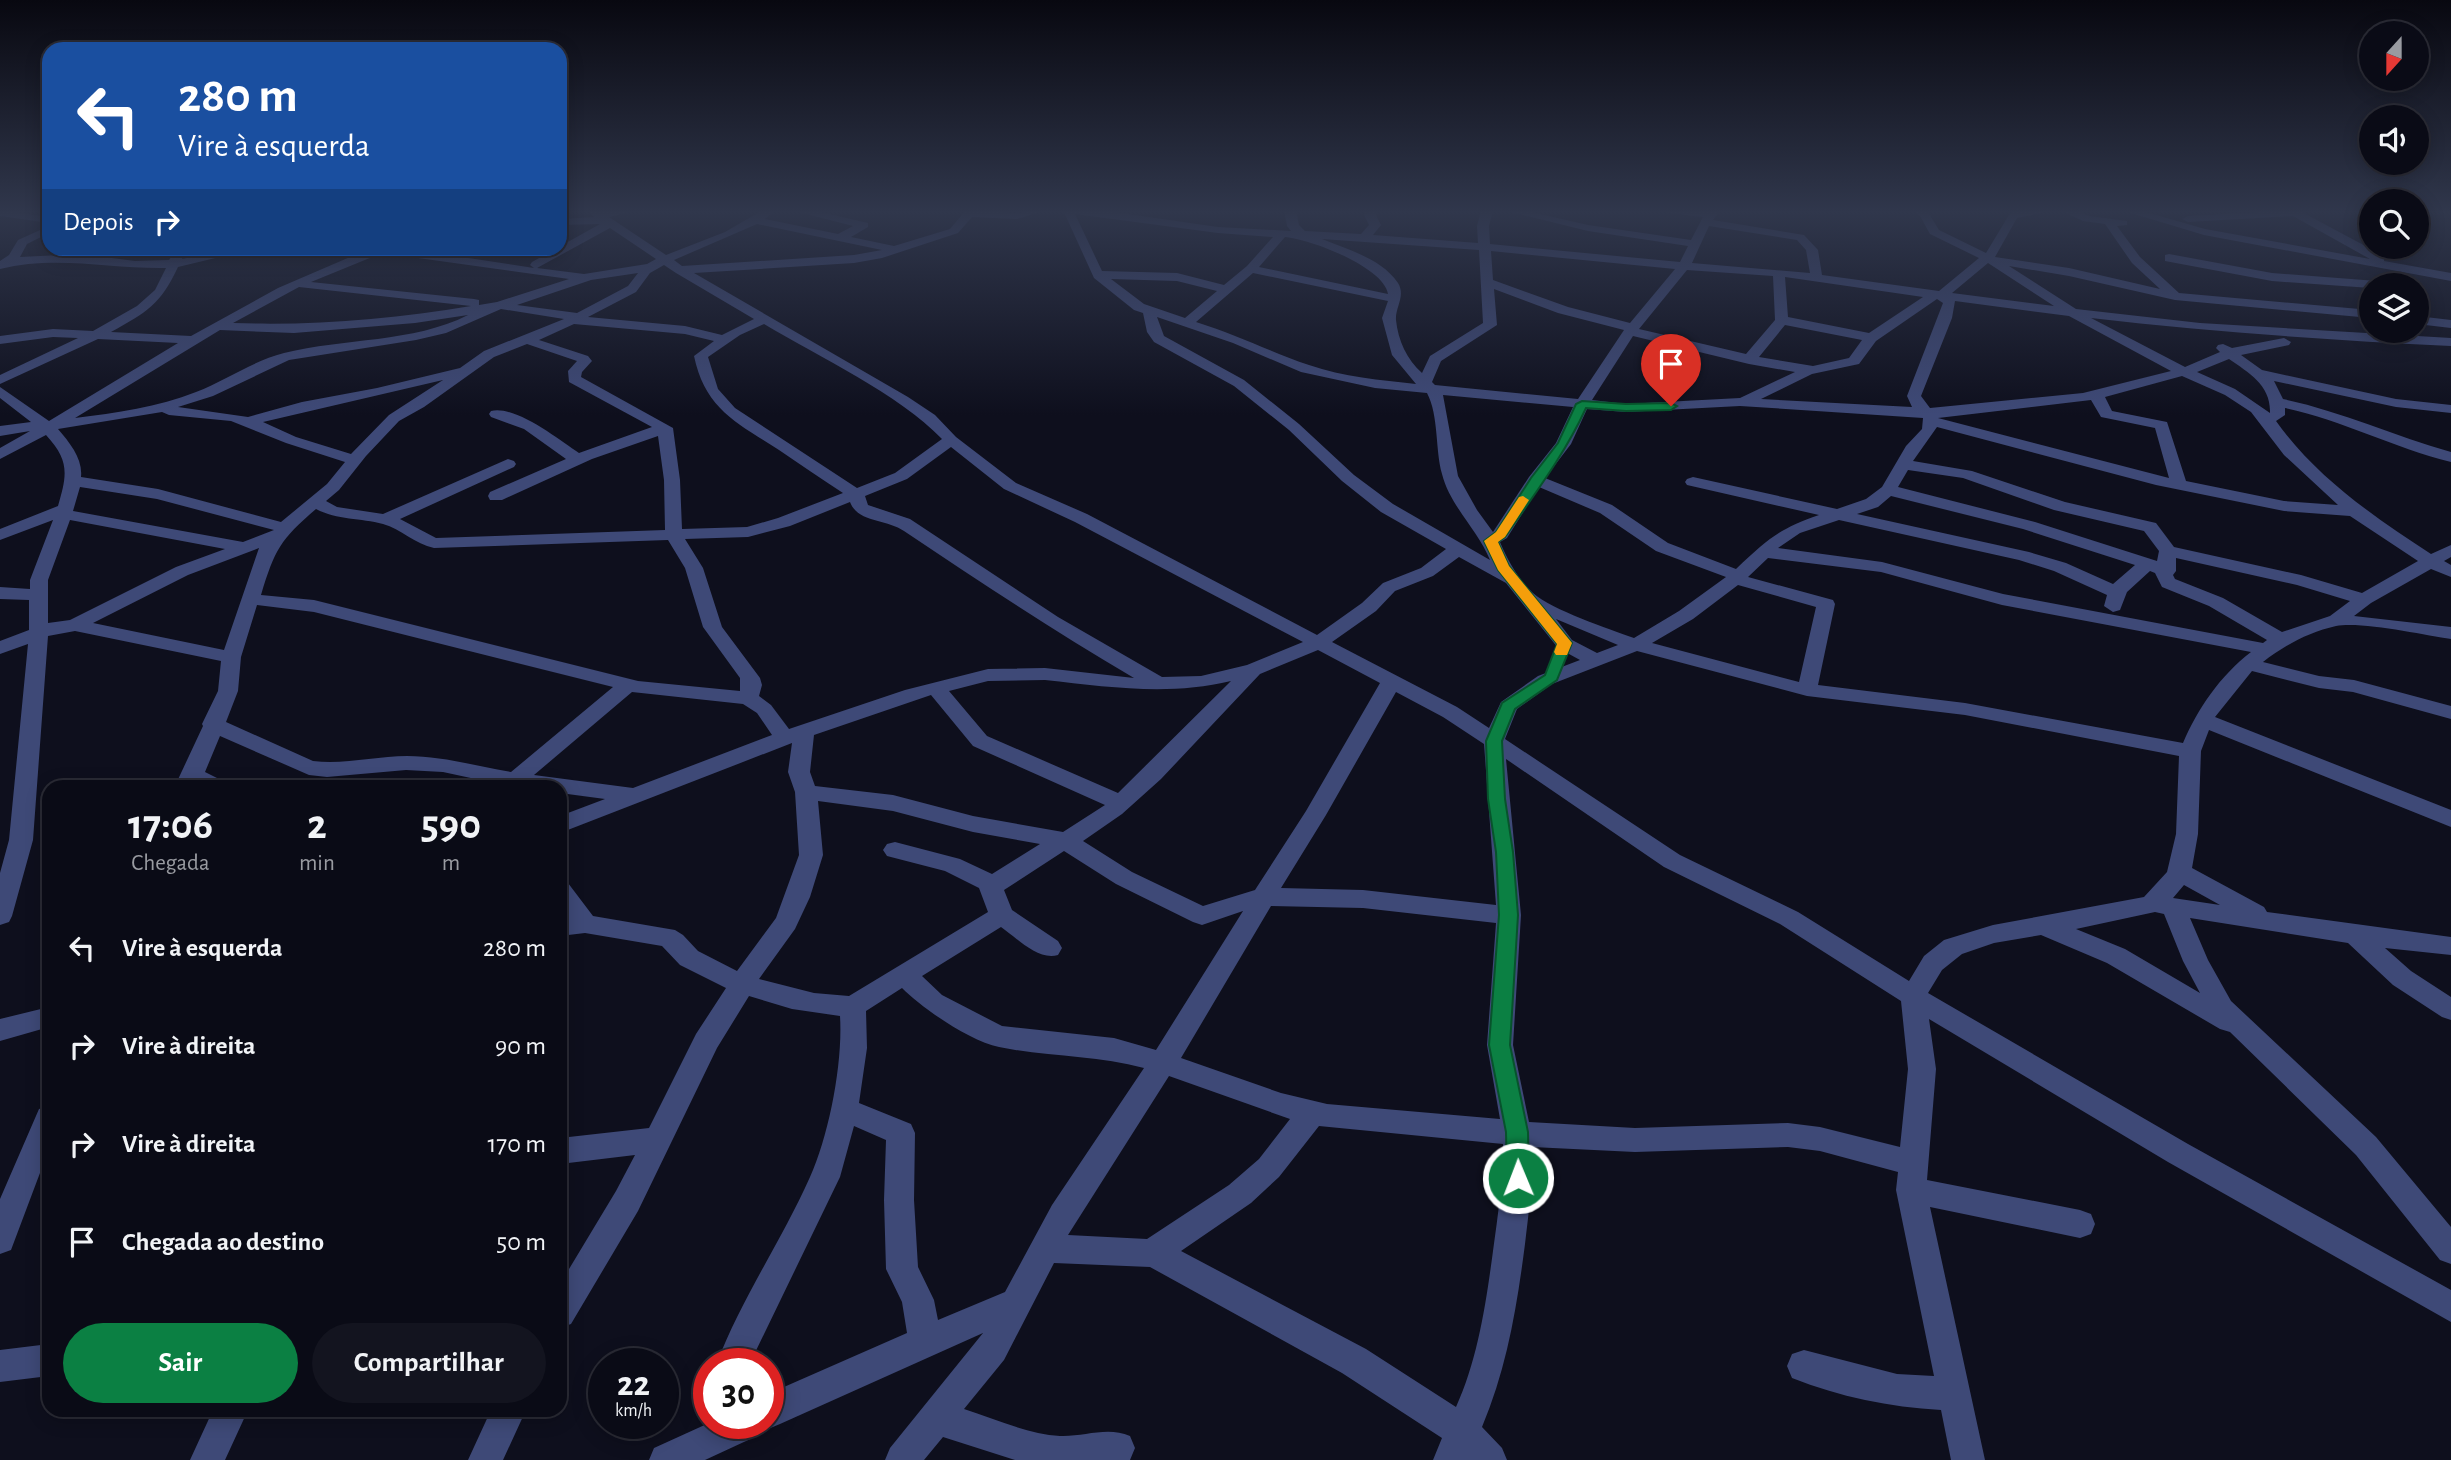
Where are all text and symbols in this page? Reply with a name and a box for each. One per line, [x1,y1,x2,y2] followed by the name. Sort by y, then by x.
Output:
[2359,21,2429,91] north arrow
[2359,21,2429,343] map controls
[63,70,154,161] icon: left
[178,72,298,121] text: 280 m
[2359,105,2429,175] button: sound
[178,130,370,162] text: Vire à esquerda
[2359,189,2429,259] button: search
[148,203,186,241] icon: right
[63,209,134,235] text: Depois
[2359,273,2429,343] button: layers
[1641,334,1701,406] pin
[1652,345,1690,383] icon: arrive
[128,804,213,846] text: 17:06
[307,804,327,846] text: 2
[421,804,481,846] text: 590
[131,852,210,875] text: Chegada
[299,852,335,875] text: min
[442,852,460,875] text: m
[63,929,101,967] icon: left
[122,935,283,961] text: Vire à esquerda
[483,935,546,961] text: 280 m
[63,1027,101,1065] icon: right
[122,1033,256,1059] text: Vire à direita
[495,1033,546,1059] text: 90 m
[63,1125,101,1163] icon: right
[122,1131,256,1157] text: Vire à direita
[487,1131,546,1157] text: 170 m
[1481,1141,1555,1215] position arrow
[63,1223,101,1261] icon: arrive
[122,1229,324,1255] text: Chegada ao destino
[496,1229,546,1255] text: 50 m
[63,1323,298,1403] button: Sair
[312,1323,546,1403] button: Compartilhar
[693,1348,784,1439] speed limit sign: 30
[617,1367,650,1402] text: 22
[615,1402,652,1420] text: km/h

